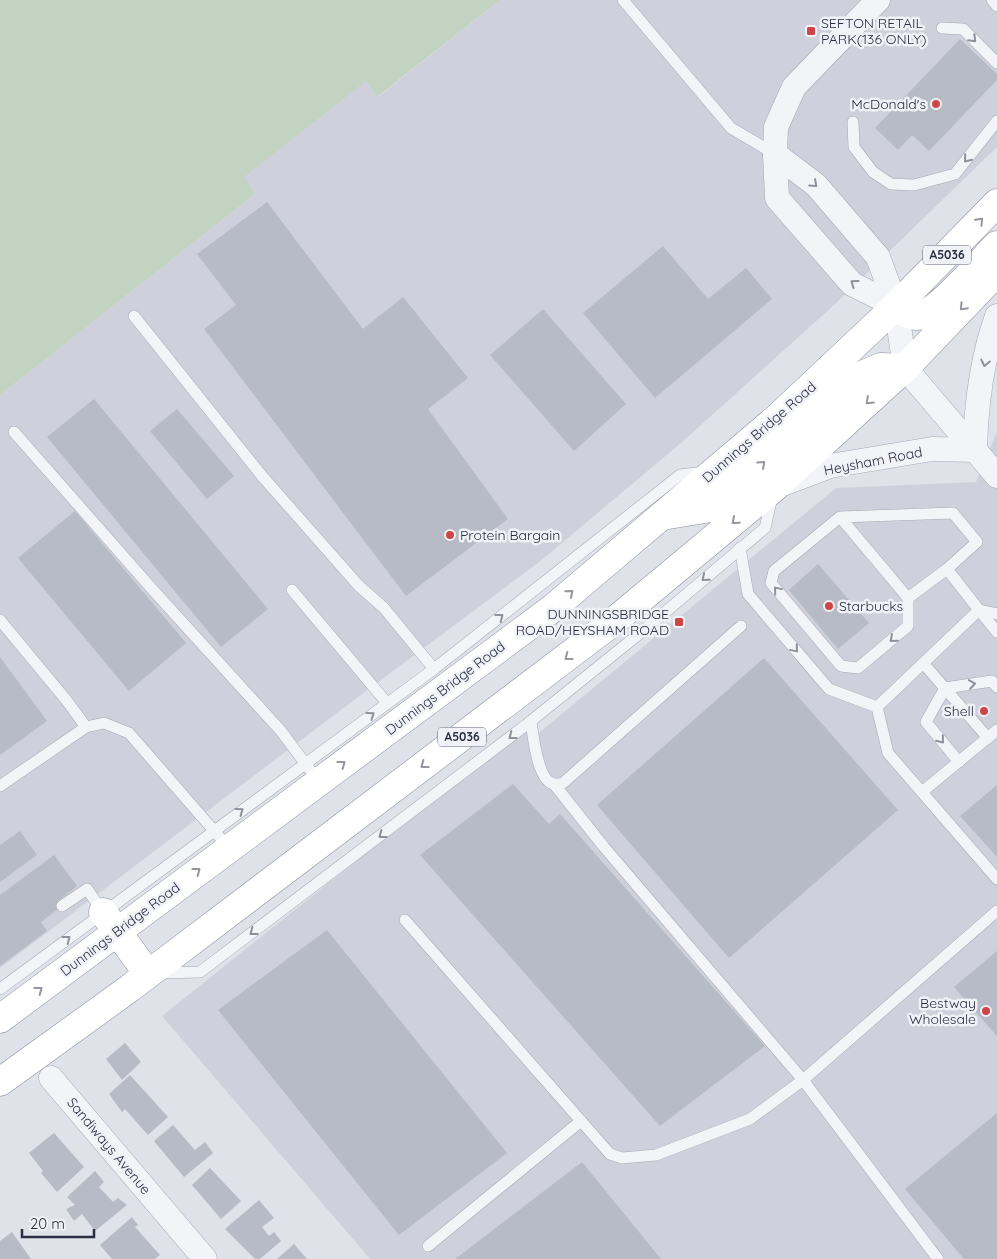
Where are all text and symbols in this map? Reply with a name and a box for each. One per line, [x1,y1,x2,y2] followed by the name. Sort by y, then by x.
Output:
[821,14,926,48] place label: SEFTON RETAIL PARK(136 ONLY)
[805,25,817,37] marker: SEFTON RETAIL PARK(136 ONLY)
[967,33,976,42] one-way arrow
[851,95,926,113] place label: McDonald's
[930,98,942,110] marker: McDonald's
[964,153,972,162] one-way arrow
[808,178,817,187] one-way arrow
[974,218,983,227] one-way arrow
[923,246,971,264] road number: A5036
[850,280,860,289] one-way arrow
[960,301,969,310] one-way arrow
[980,359,991,367] one-way arrow
[698,378,820,486] street label: Dunnings Bridge Road
[865,395,874,404] one-way arrow
[822,443,924,479] street label: Heysham Road
[756,460,765,469] one-way arrow
[731,515,740,524] one-way arrow
[460,526,560,544] place label: Protein Bargain
[444,529,456,541] marker: Protein Bargain
[702,572,711,581] one-way arrow
[774,587,782,596] one-way arrow
[564,590,573,599] one-way arrow
[839,597,903,615] place label: Starbucks
[823,600,835,612] marker: Starbucks
[516,605,669,639] place label: DUNNINGSBRIDGE ROAD/HEYSHAM ROAD
[494,614,503,622] one-way arrow
[673,616,685,628] marker: DUNNINGSBRIDGE ROAD/HEYSHAM ROAD
[889,634,898,643] one-way arrow
[382,637,508,739] street label: Dunnings Bridge Road
[790,644,799,653] one-way arrow
[565,651,574,659] one-way arrow
[968,679,976,690] one-way arrow
[944,702,974,720] place label: Shell
[978,705,990,717] marker: Shell
[365,712,375,721] one-way arrow
[438,728,486,746] road number: A5036
[508,730,518,739] one-way arrow
[936,735,945,744] one-way arrow
[420,759,430,768] one-way arrow
[336,762,345,770] one-way arrow
[234,808,244,817] one-way arrow
[379,829,388,837] one-way arrow
[191,868,201,877] one-way arrow
[57,878,183,980] street label: Dunnings Bridge Road
[250,927,259,935] one-way arrow
[61,936,71,945] one-way arrow
[33,987,42,995] one-way arrow
[909,994,976,1028] place label: Bestway Wholesale
[980,1005,992,1017] marker: Bestway Wholesale
[63,1094,155,1198] street label: Sandiways Avenue
[22,1206,95,1238] scale bar
[30,1214,65,1233] text: 20 m

